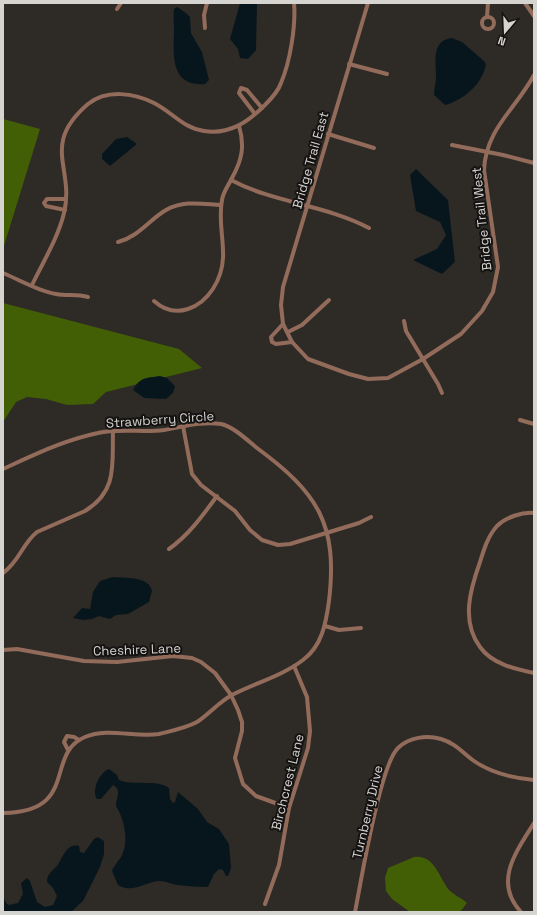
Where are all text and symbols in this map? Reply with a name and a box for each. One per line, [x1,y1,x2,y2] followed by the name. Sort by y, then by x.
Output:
[485,12,525,52] north arrow
[496,34,508,49] text: N
[289,110,332,211] street label: Bridge Trail East
[468,166,495,272] street label: Bridge Trail West
[105,407,215,432] street label: Strawberry Circle
[93,639,181,660] street label: Cheshire Lane
[267,732,308,832] street label: Birchcrest Lane
[348,764,387,861] street label: Turnberry Drive

